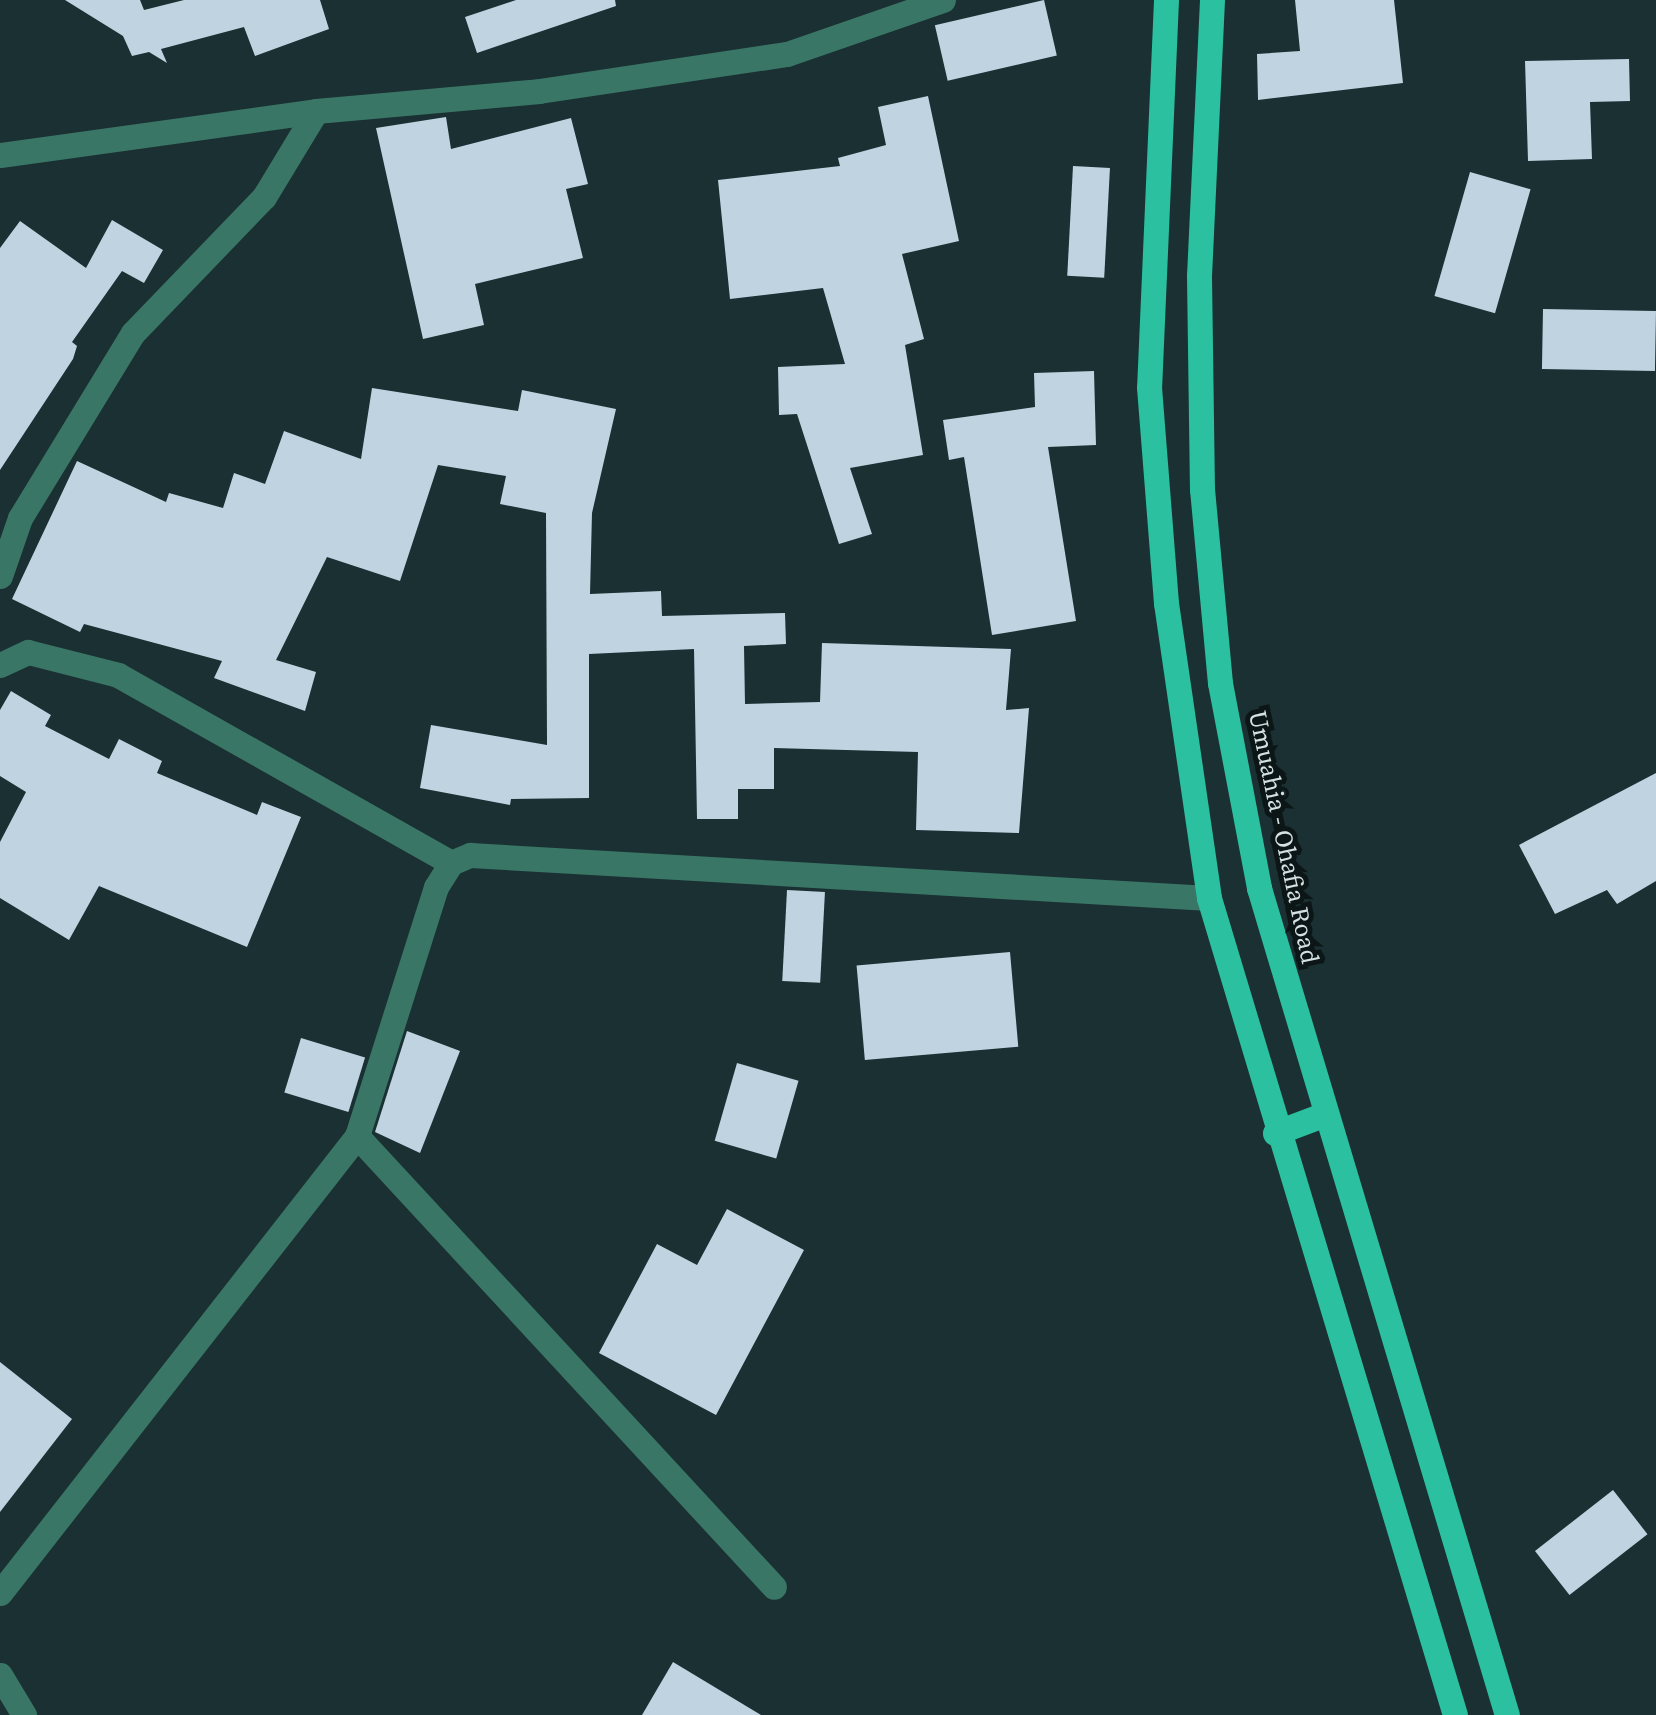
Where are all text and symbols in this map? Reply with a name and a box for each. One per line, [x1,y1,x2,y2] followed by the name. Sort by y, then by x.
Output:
[1243,708,1325,966] street label: Umuahia - Ohafia Road

